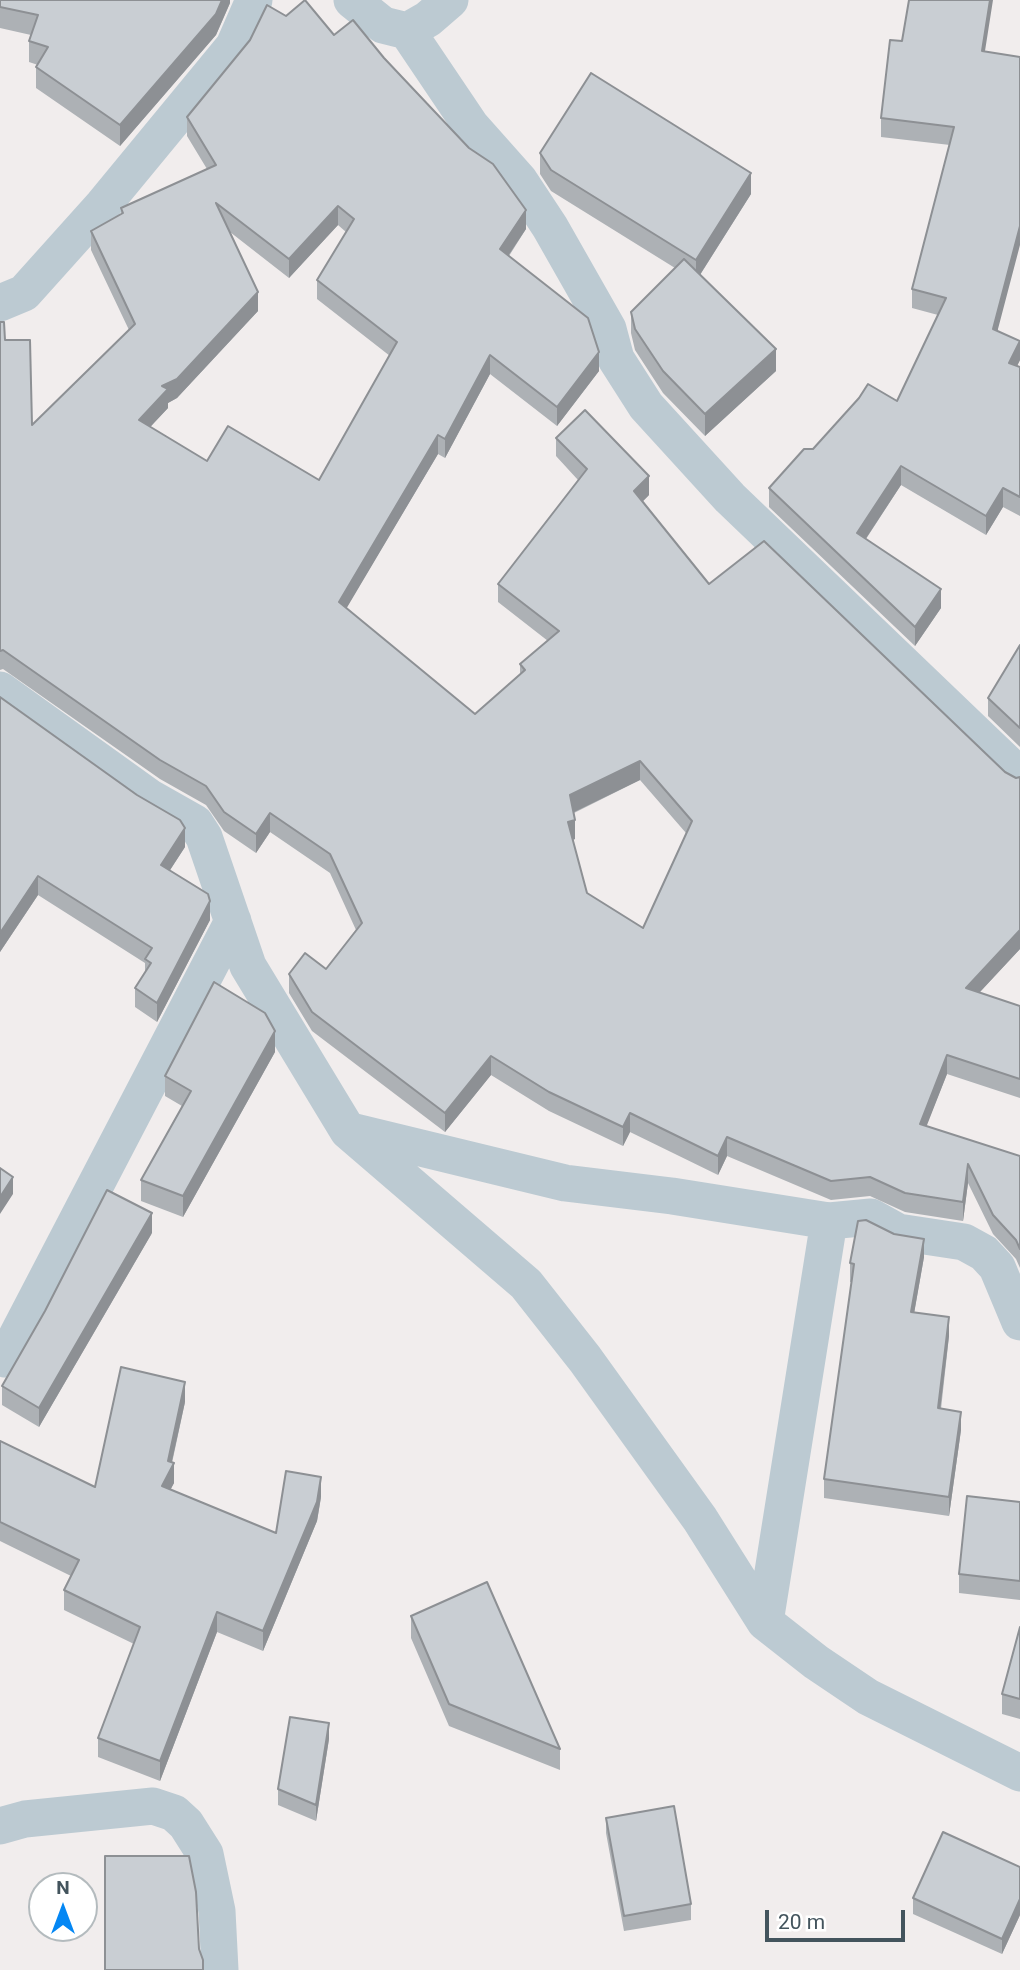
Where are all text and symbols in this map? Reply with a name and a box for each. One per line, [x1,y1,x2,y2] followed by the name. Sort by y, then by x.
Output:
[28,1872,98,1942] north arrow
[56,1876,70,1899] text: N
[768,1896,908,1940] scale bar
[778,1910,825,1934] text: 20 m

